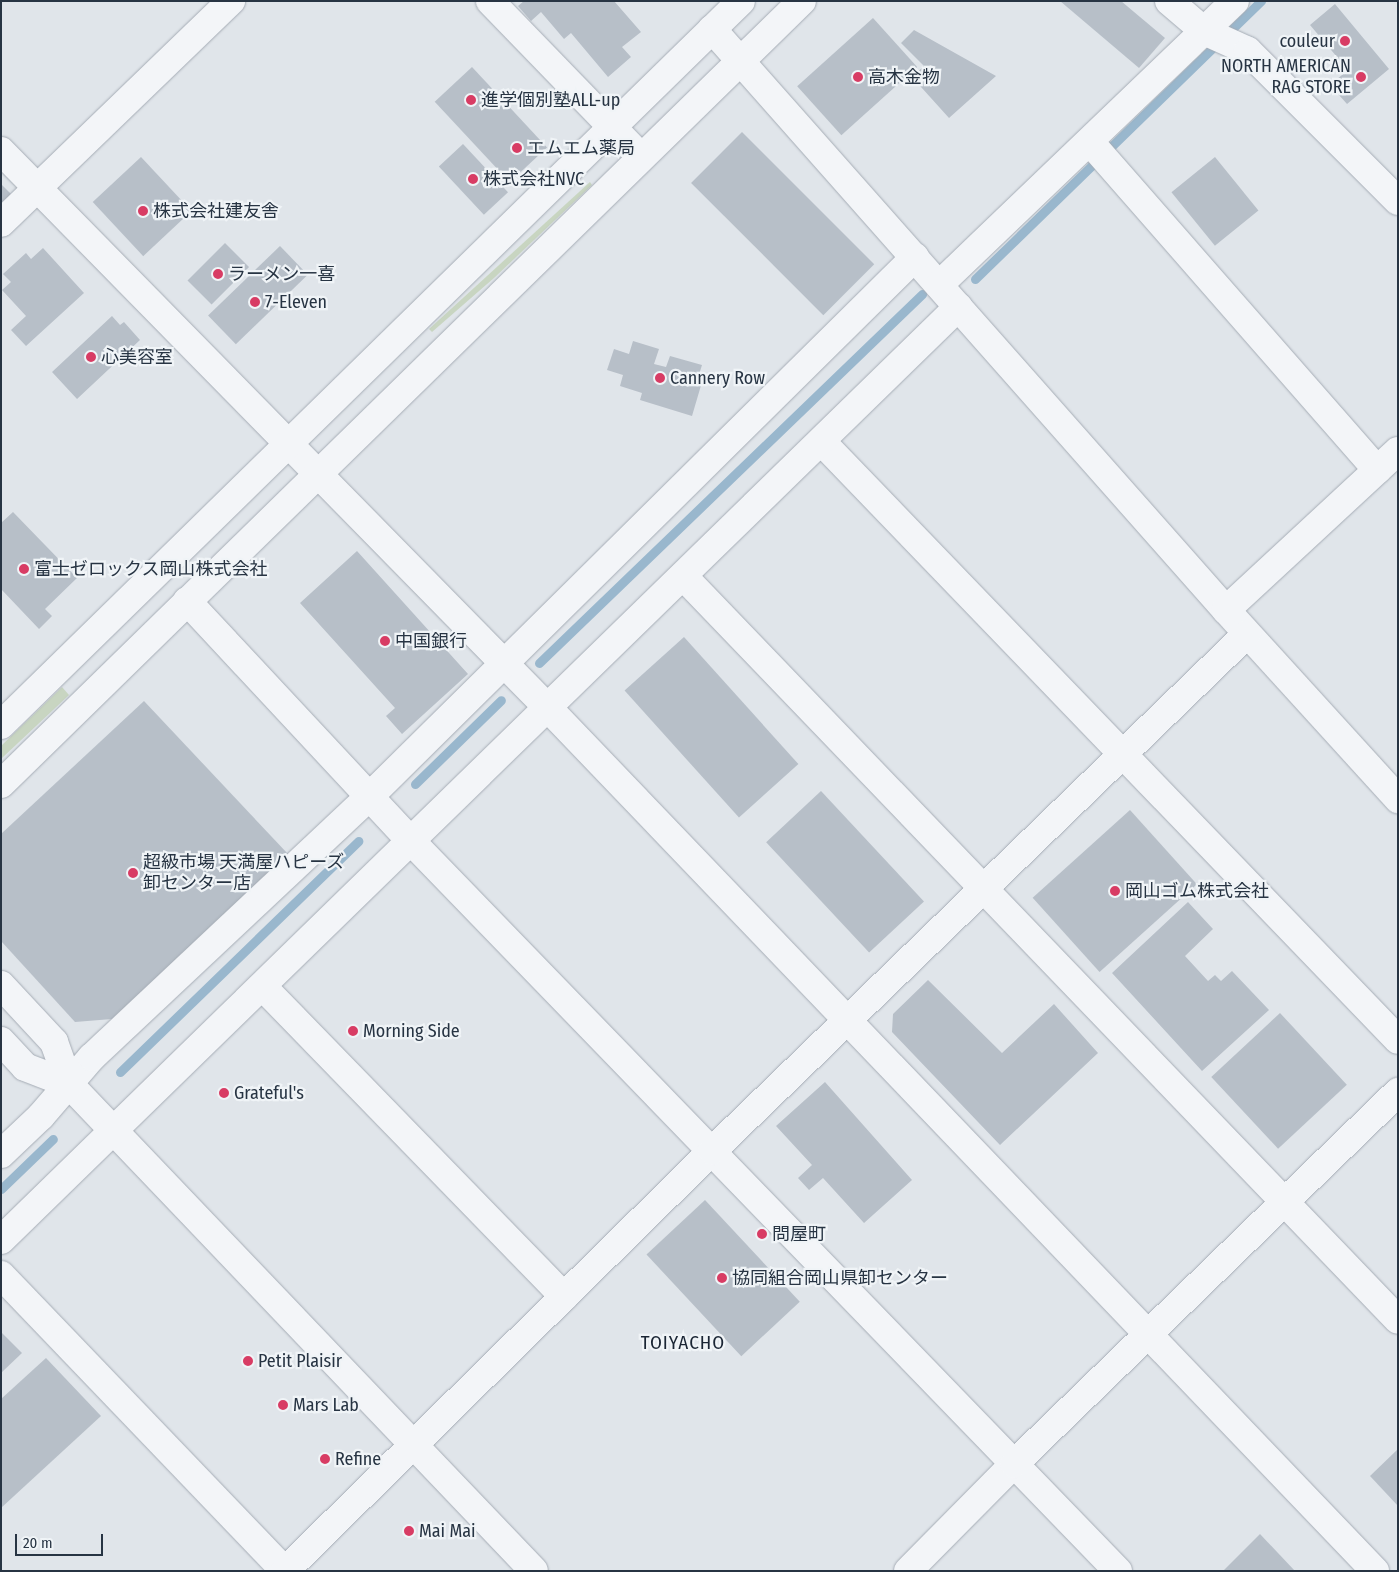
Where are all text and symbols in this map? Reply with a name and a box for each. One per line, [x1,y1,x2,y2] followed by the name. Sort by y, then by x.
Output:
[1280,30,1335,52] place label: couleur
[1339,35,1351,47] marker: couleur
[1221,56,1351,98] place label: NORTH AMERICAN RAG STORE
[868,66,940,88] place label: 高木金物
[852,71,864,83] marker: 高木金物
[1355,71,1367,83] marker: NORTH AMERICAN RAG STORE
[481,89,620,111] place label: 進学個別塾ALL-up
[465,94,477,106] marker: 進学個別塾ALL-up
[527,137,635,159] place label: エムエム薬局
[511,142,523,154] marker: エムエム薬局
[483,168,584,190] place label: 株式会社NVC
[467,173,479,185] marker: 株式会社NVC
[153,200,279,222] place label: 株式会社建友舎
[137,205,149,217] marker: 株式会社建友舎
[228,263,336,285] place label: ラーメン一喜
[212,268,224,280] marker: ラーメン一喜
[265,291,327,313] place label: 7-Eleven
[249,296,261,308] marker: 7-Eleven
[101,346,173,368] place label: 心美容室
[85,351,97,363] marker: 心美容室
[670,367,765,389] place label: Cannery Row
[654,372,666,384] marker: Cannery Row
[34,558,268,580] place label: 富士ゼロックス岡山株式会社
[18,563,30,575] marker: 富士ゼロックス岡山株式会社
[395,630,467,652] place label: 中国銀行
[379,635,391,647] marker: 中国銀行
[143,852,345,894] place label: 超級市場 天満屋ハピーズ 卸センター店
[127,867,139,879] marker: 超級市場 天満屋ハピーズ 卸センター店
[1125,880,1269,902] place label: 岡山ゴム株式会社
[1109,885,1121,897] marker: 岡山ゴム株式会社
[363,1020,460,1042] place label: Morning Side
[347,1025,359,1037] marker: Morning Side
[234,1082,304,1104] place label: Grateful's
[218,1087,230,1099] marker: Grateful's
[772,1223,826,1245] place label: 問屋町
[756,1228,768,1240] marker: 問屋町
[732,1267,948,1289] place label: 協同組合岡山県卸センター
[716,1272,728,1284] marker: 協同組合岡山県卸センター
[640,1332,726,1354] district label: TOIYACHO
[258,1350,342,1372] place label: Petit Plaisir
[242,1355,254,1367] marker: Petit Plaisir
[293,1394,359,1416] place label: Mars Lab
[277,1399,289,1411] marker: Mars Lab
[335,1448,381,1470] place label: Refine
[319,1453,331,1465] marker: Refine
[419,1520,476,1542] place label: Mai Mai
[18,1524,105,1556] scale bar
[403,1525,415,1537] marker: Mai Mai
[23,1534,53,1552] text: 20 m

